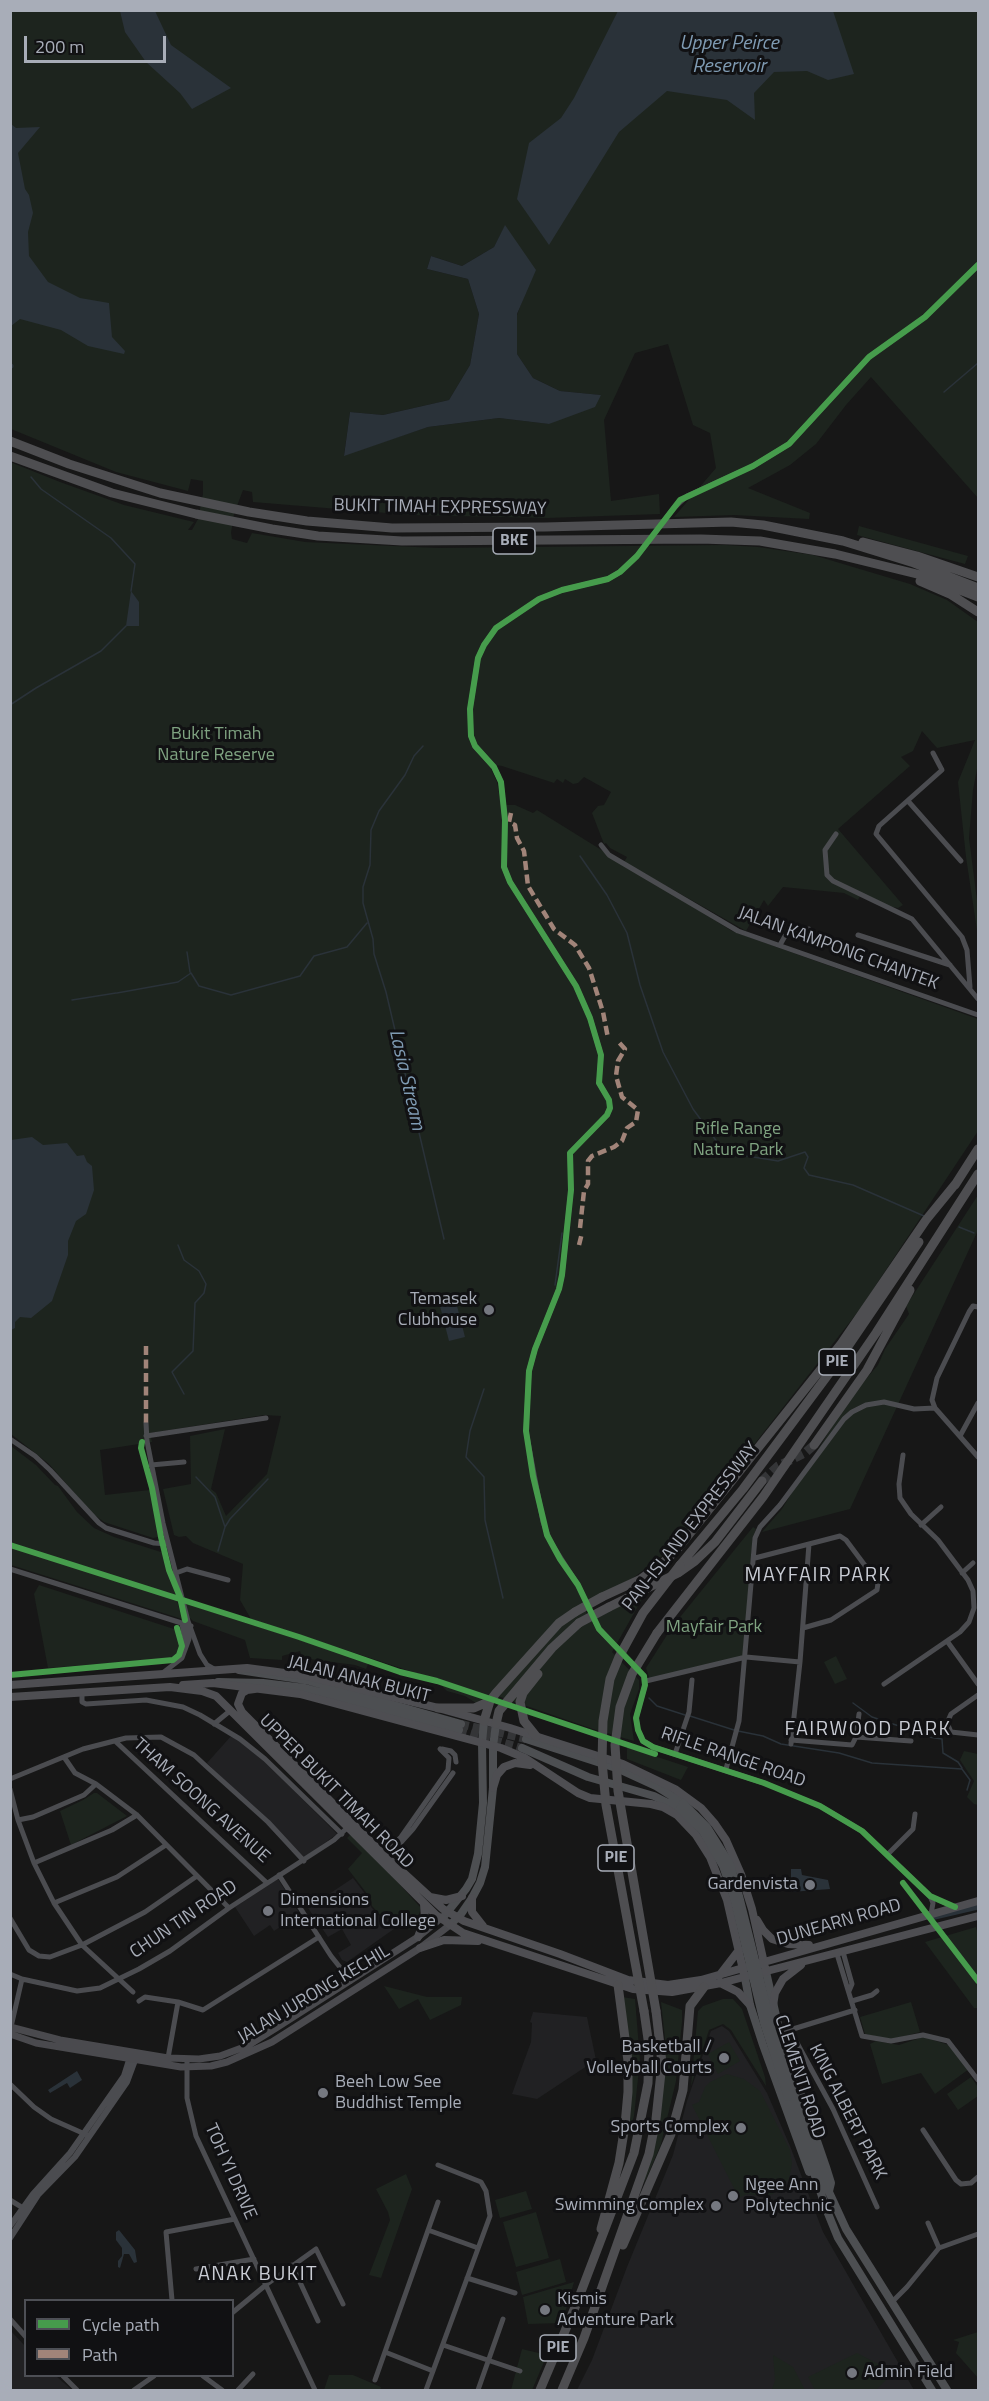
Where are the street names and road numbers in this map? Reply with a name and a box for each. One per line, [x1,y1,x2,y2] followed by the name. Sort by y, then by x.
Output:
[333,495,547,521] street label: BUKIT TIMAH EXPRESSWAY
[493,528,535,554] road number: BKE
[735,903,941,995] street label: JALAN KAMPONG CHANTEK
[819,1349,855,1375] road number: PIE
[618,1438,764,1616] street label: PAN-ISLAND EXPRESSWAY
[286,1652,432,1708] street label: JALAN ANAK BUKIT
[254,1710,418,1874] street label: UPPER BUKIT TIMAH ROAD
[658,1723,808,1793] street label: RIFLE RANGE ROAD
[128,1734,274,1868] street label: THAM SOONG AVENUE
[598,1845,634,1871] road number: PIE
[126,1876,242,1964] street label: CHUN TIN ROAD
[774,1895,904,1951] street label: DUNEARN ROAD
[234,1941,394,2049] street label: JALAN JURONG KECHIL
[769,2013,829,2141] street label: CLEMENTI ROAD
[804,2041,890,2183] street label: KING ALBERT PARK
[199,2121,261,2223] street label: TOH YI DRIVE
[540,2335,576,2361] road number: PIE

